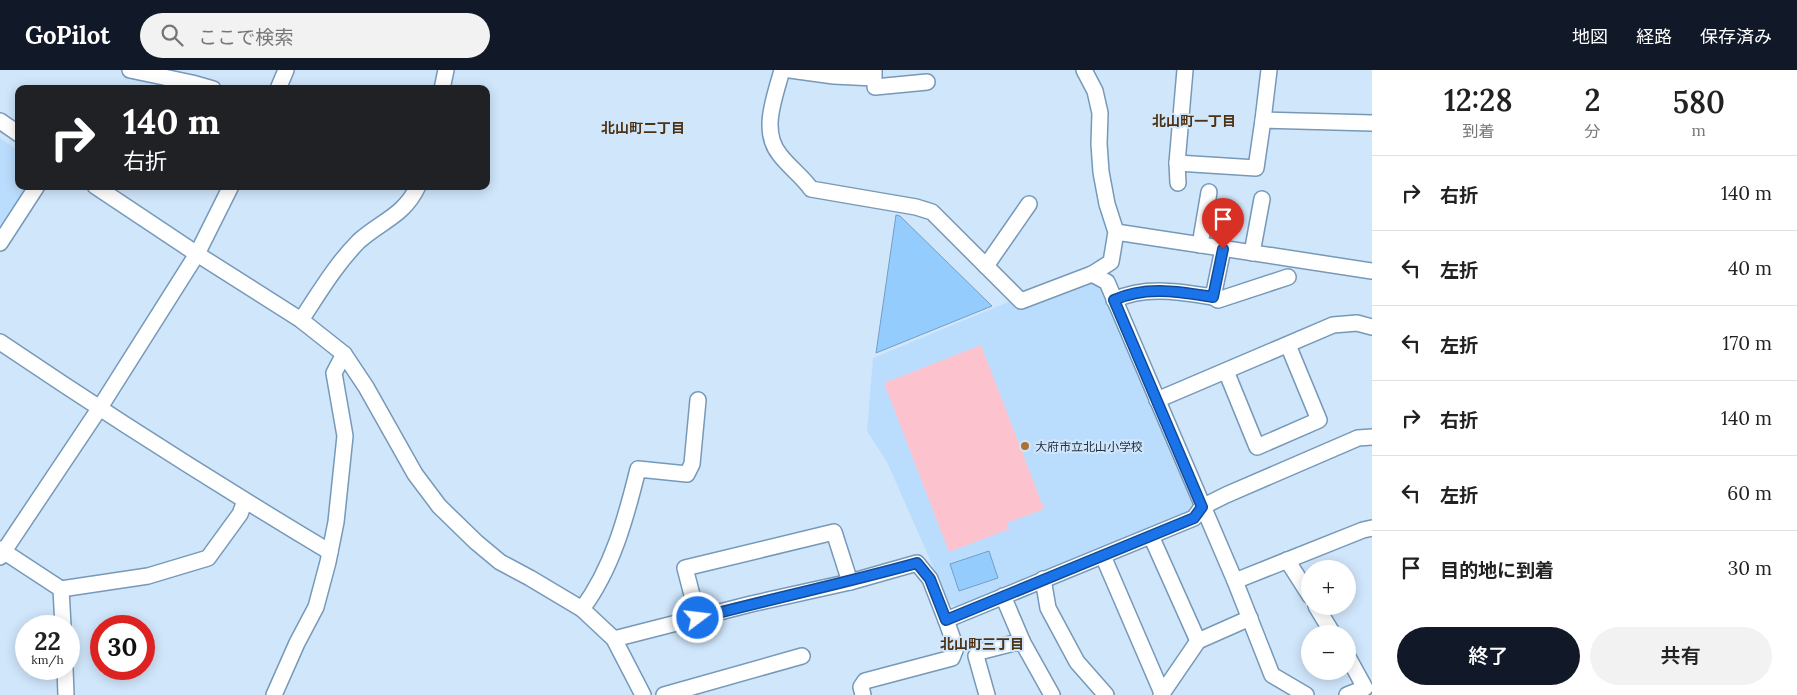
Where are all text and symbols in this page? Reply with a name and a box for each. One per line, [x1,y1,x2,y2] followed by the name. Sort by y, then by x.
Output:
[140,13,490,58] search box
[25,20,110,51] text: GoPilot
[158,21,186,49] icon: search
[198,25,293,49] text: ここで検索
[1572,25,1608,48] text: 地図
[1636,25,1672,48] text: 経路
[1700,25,1772,48] text: 保存済み
[1444,81,1512,119] text: 12:28
[1585,81,1601,119] text: 2
[1673,83,1725,121] text: 580
[123,99,220,144] text: 140 m
[40,105,105,170] icon: right
[1152,112,1236,130] district label: 北山町一丁目
[601,119,685,137] district label: 北山町二丁目
[1692,120,1706,140] text: m
[1462,121,1494,141] text: 到着
[1585,121,1601,141] text: 分
[123,147,167,175] text: 右折
[1397,179,1425,207] icon: right
[1721,181,1772,205] text: 140 m
[1440,183,1478,207] text: 右折
[1202,198,1244,249] pin
[1209,205,1237,233] icon: arrive
[1397,254,1425,282] icon: left
[1728,256,1772,280] text: 40 m
[1440,258,1478,282] text: 左折
[1397,329,1425,357] icon: left
[1723,331,1772,355] text: 170 m
[1440,333,1478,357] text: 左折
[1397,404,1425,432] icon: right
[1721,406,1772,430] text: 140 m
[1440,408,1478,432] text: 右折
[1035,439,1143,454] place label: 大府市立北山小学校
[1019,440,1031,452] marker: 大府市立北山小学校
[1397,479,1425,507] icon: left
[1727,481,1772,505] text: 60 m
[1440,483,1478,507] text: 左折
[1397,554,1425,582] icon: arrive
[1728,556,1772,580] text: 30 m
[1440,558,1554,582] text: 目的地に到着
[1301,560,1356,680] map controls
[1301,560,1356,615] button: +
[671,591,723,643] position arrow
[90,615,155,680] speed limit sign: 30
[34,625,61,657] text: 22
[1301,625,1356,680] button: −
[1397,627,1580,685] button: 終了
[1590,627,1772,685] button: 共有
[940,635,1024,653] district label: 北山町三丁目
[31,652,64,667] text: km/h

